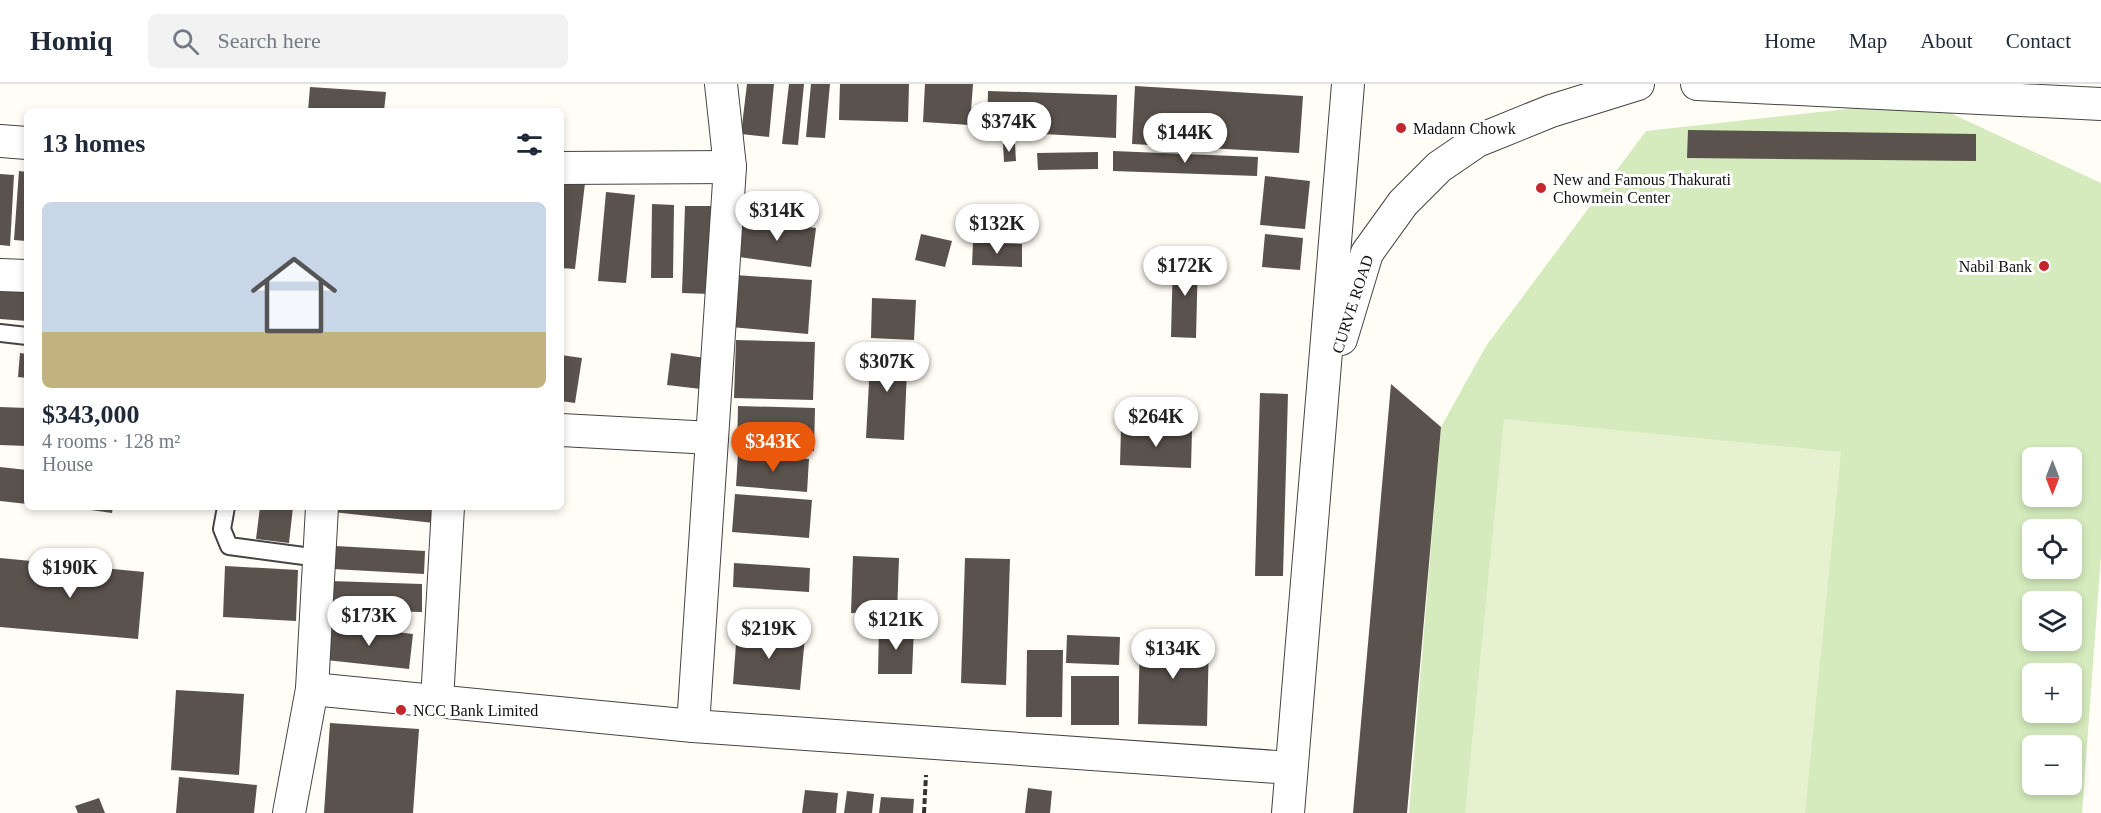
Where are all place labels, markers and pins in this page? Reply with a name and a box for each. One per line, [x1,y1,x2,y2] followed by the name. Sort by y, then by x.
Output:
[967,102,1051,153] pin: $374K
[1143,113,1227,164] pin: $144K
[1413,120,1516,137] place label: Madann Chowk
[1394,121,1408,135] marker: Madann Chowk
[1553,171,1731,206] place label: New and Famous Thakurati Chowmein Center
[1534,181,1548,195] marker: New and Famous Thakurati Chowmein Center
[735,191,819,242] pin: $314K
[955,204,1039,255] pin: $132K
[1143,246,1227,297] pin: $172K
[1959,258,2032,275] place label: Nabil Bank
[2037,259,2051,273] marker: Nabil Bank
[845,342,929,393] pin: $307K
[1114,397,1198,448] pin: $264K
[731,422,815,473] pin: $343K
[28,548,112,599] pin: $190K
[327,596,411,647] pin: $173K
[854,600,938,651] pin: $121K
[727,609,811,660] pin: $219K
[1131,629,1215,680] pin: $134K
[413,702,538,719] place label: NCC Bank Limited
[394,703,408,717] marker: NCC Bank Limited

